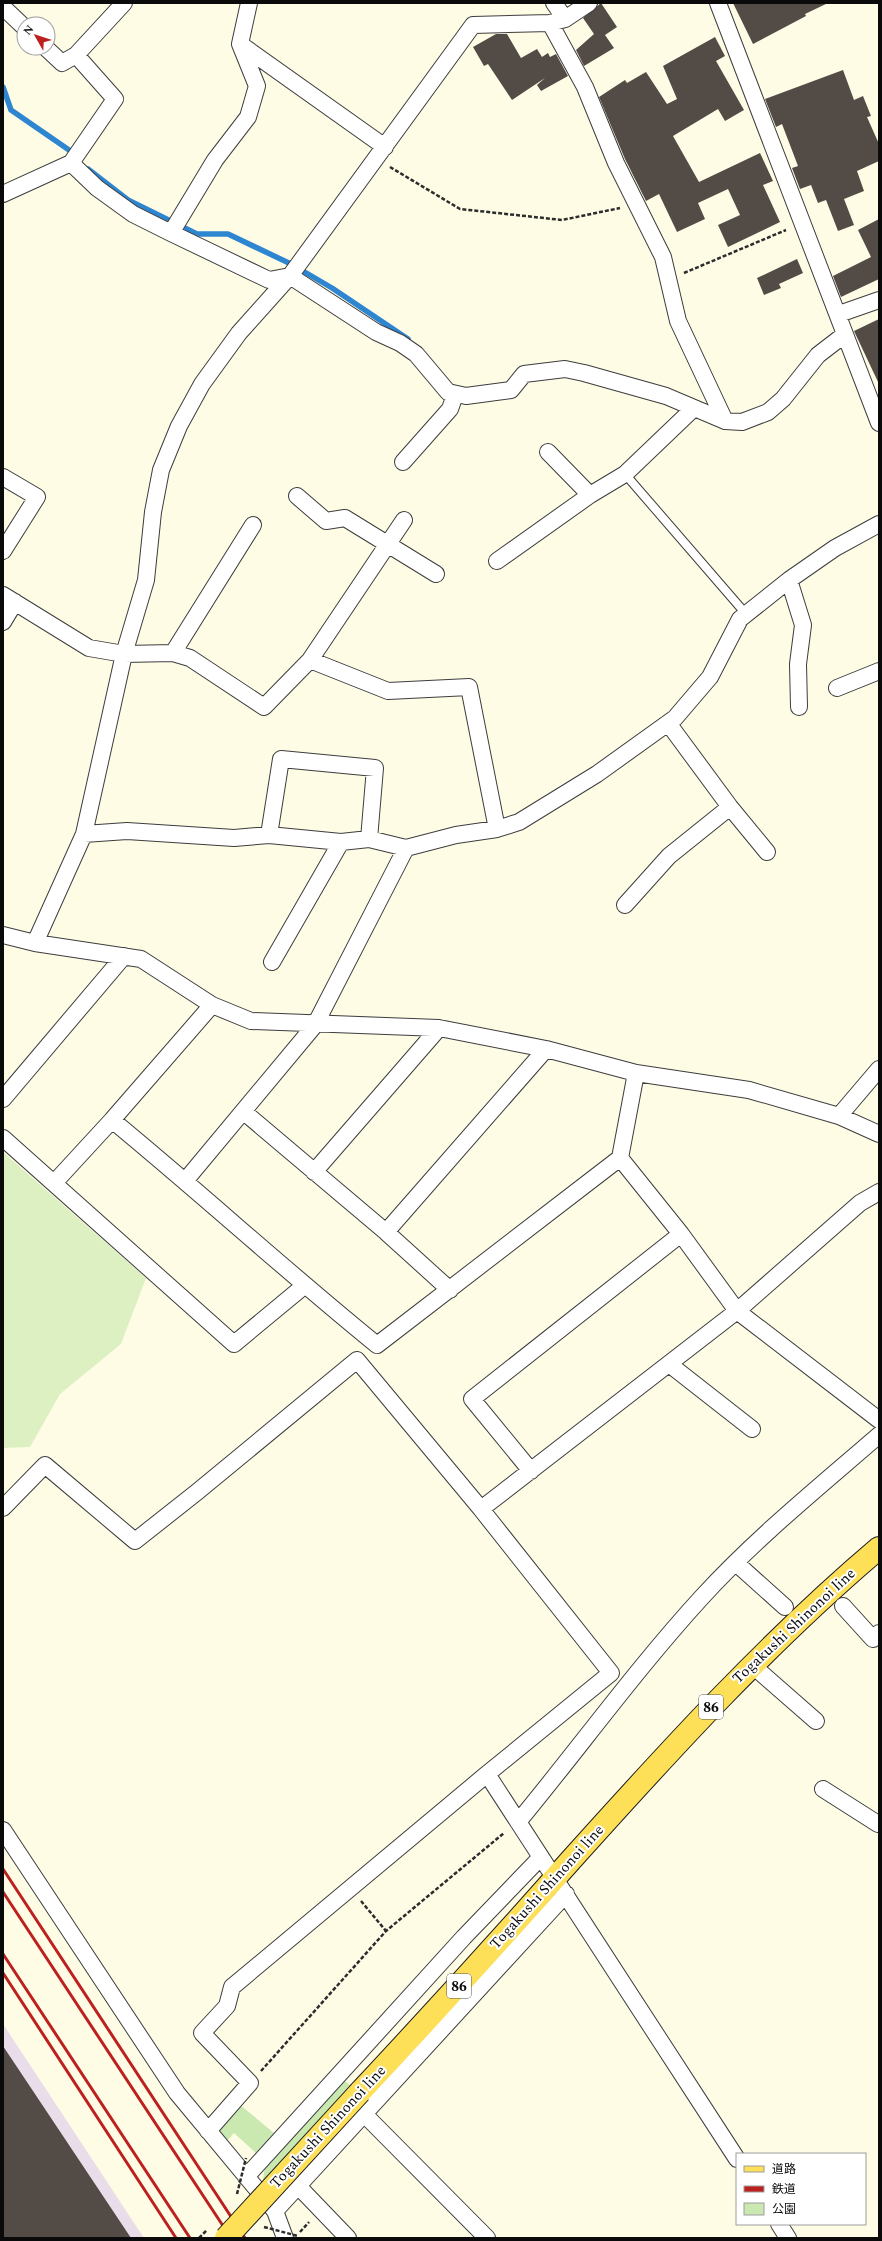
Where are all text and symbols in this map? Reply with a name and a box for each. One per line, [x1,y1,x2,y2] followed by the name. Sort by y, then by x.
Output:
[16,16,56,56] north arrow
[19,21,38,39] text: N
[727,1563,861,1689] street label: Togakushi Shinonoi line
[699,1695,723,1719] road number: 86
[484,1819,610,1955] street label: Togakushi Shinonoi line
[447,1974,471,1998] road number: 86
[265,2060,391,2194] street label: Togakushi Shinonoi line
[736,2153,866,2225] legend
[772,2160,796,2179] text: 道路
[772,2180,796,2199] text: 鉄道
[772,2200,796,2219] text: 公園

